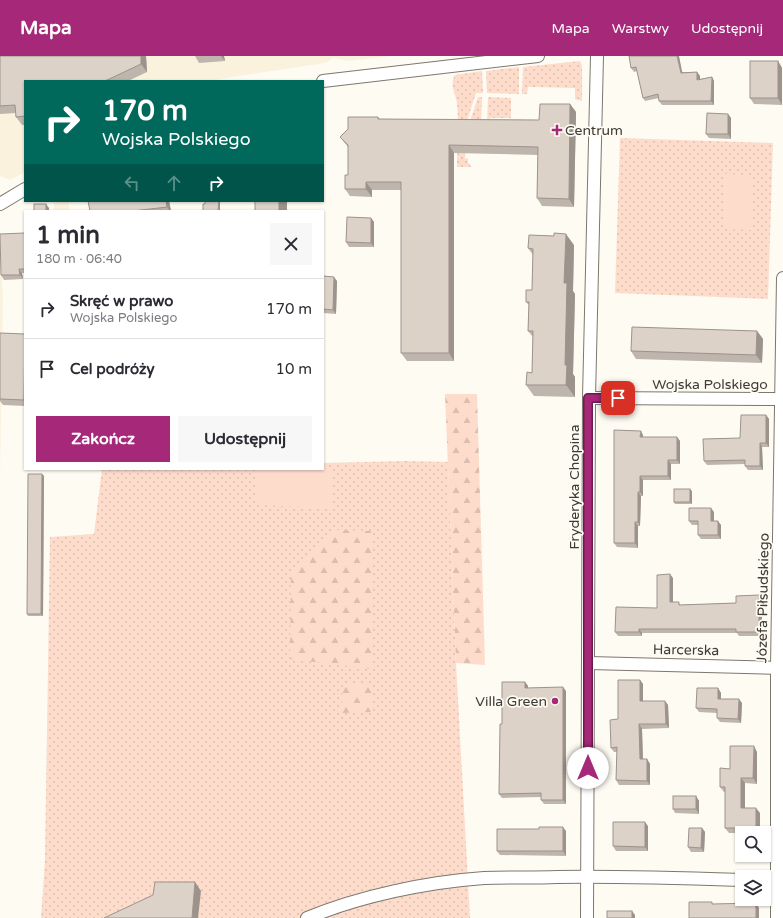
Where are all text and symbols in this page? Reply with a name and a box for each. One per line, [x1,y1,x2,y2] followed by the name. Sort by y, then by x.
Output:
[20,17,72,39] text: Mapa
[552,20,590,37] text: Mapa
[612,20,669,37] text: Warstwy
[691,20,763,37] text: Udostępnij
[102,94,188,128] text: 170 m
[36,96,88,148] icon: right
[565,122,623,139] place label: Centrum
[552,125,562,135] marker: Centrum
[102,128,251,150] text: Wojska Polskiego
[121,172,143,194] icon: left
[163,172,185,194] icon: ahead
[205,172,227,194] icon: right
[36,221,100,250] text: 1 min
[270,223,312,265] button: close
[36,251,122,267] text: 180 m · 06:40
[70,292,173,310] text: Skręć w prawo
[36,298,58,320] icon: right
[266,300,312,318] text: 170 m
[70,310,177,326] text: Wojska Polskiego
[36,358,58,380] icon: arrive
[70,360,155,378] text: Cel podróży
[275,360,312,378] text: 10 m
[652,376,768,393] street label: Wojska Polskiego
[601,381,635,415] pin
[607,387,629,409] icon: arrive
[36,416,170,462] button: Zakończ
[178,416,312,462] button: Udostępnij
[566,424,583,550] street label: Fryderyka Chopina
[753,533,773,663] street label: Józefa Piłsudskiego
[653,641,719,659] street label: Harcerska
[475,693,547,710] place label: Villa Green
[550,696,560,706] marker: Villa Green
[567,747,609,789] position arrow
[735,826,771,906] map controls
[735,826,771,862] button: search
[735,870,771,906] button: layers

